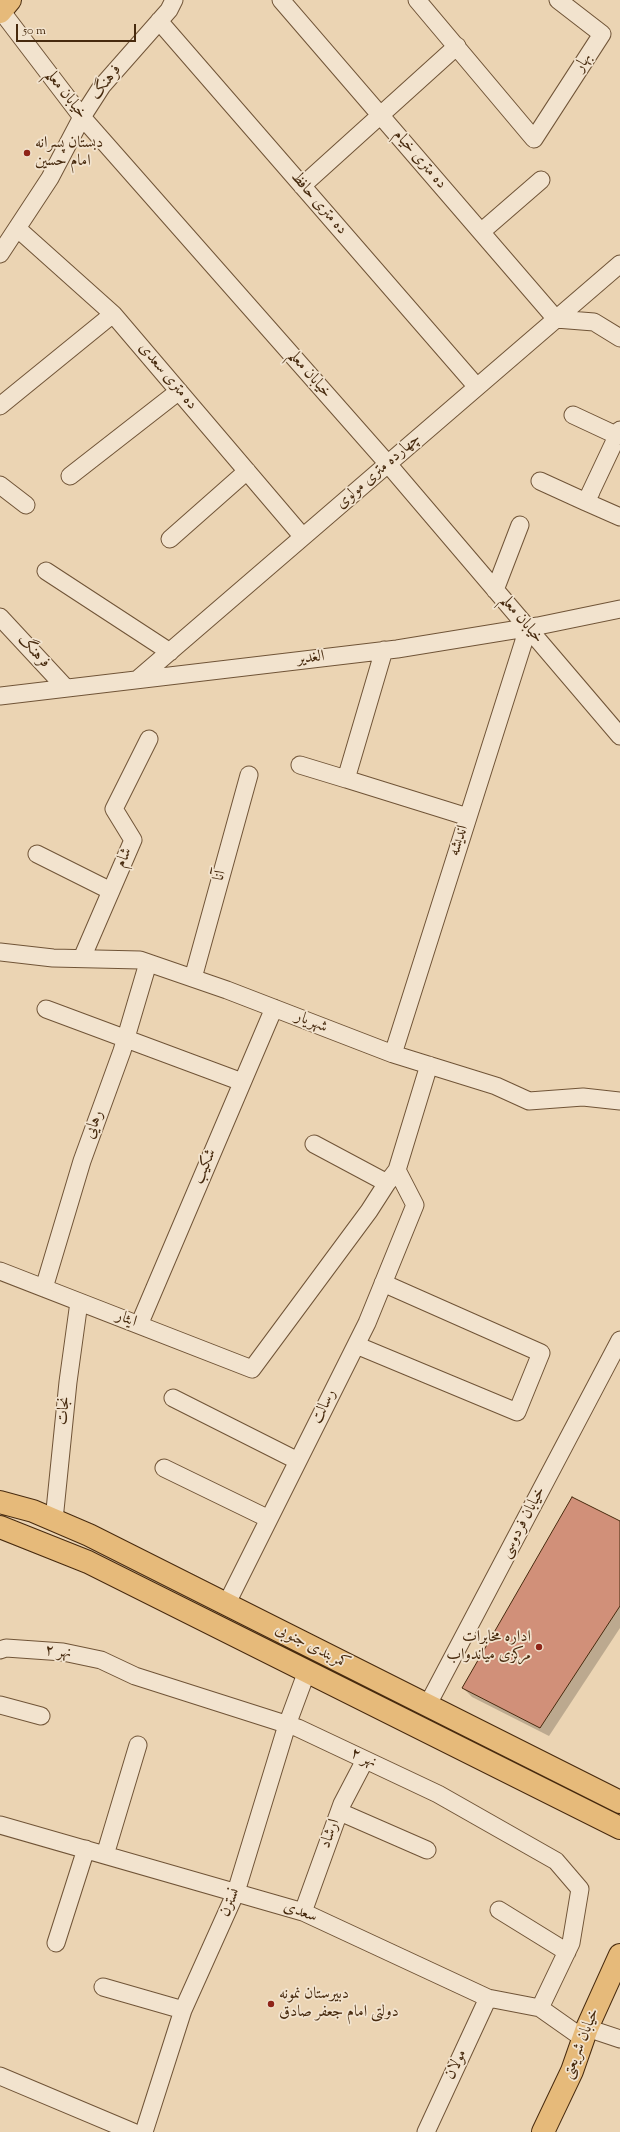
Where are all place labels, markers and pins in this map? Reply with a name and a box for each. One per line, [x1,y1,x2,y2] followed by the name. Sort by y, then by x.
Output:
[35,134,103,172] place label: دبستان پسرانه امام حسین
[22,148,32,158] marker: دبستان پسرانه امام حسین
[446,1628,531,1666] place label: اداره مخابرات مرکزی میاندواب
[534,1642,544,1652] marker: اداره مخابرات مرکزی میاندواب
[279,1985,399,2023] place label: دبیرستان نمونه دولتی امام جعفر صادق
[266,1999,276,2009] marker: دبیرستان نمونه دولتی امام جعفر صادق

